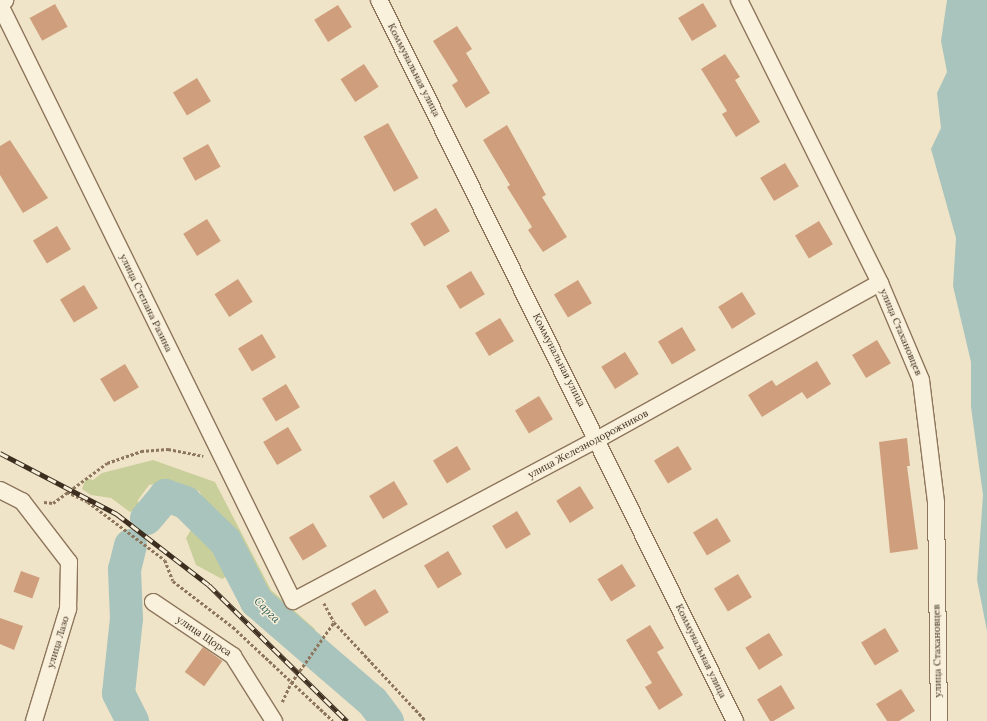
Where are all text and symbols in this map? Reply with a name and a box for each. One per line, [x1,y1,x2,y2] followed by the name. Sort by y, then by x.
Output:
[385,21,443,119] street label: Коммунальная улица
[117,252,175,354] street label: улица Степана Разина
[877,287,925,377] street label: улица Стахановцев
[530,311,588,409] street label: Коммунальная улица
[526,407,650,481] street label: улица Железнодорожников
[251,594,283,626] water label: Сарга
[673,602,729,700] street label: Коммунальная улица
[930,604,944,698] street label: улица Стахановцев
[174,613,234,659] street label: улица Щорса
[44,614,72,670] street label: улица Лазо

